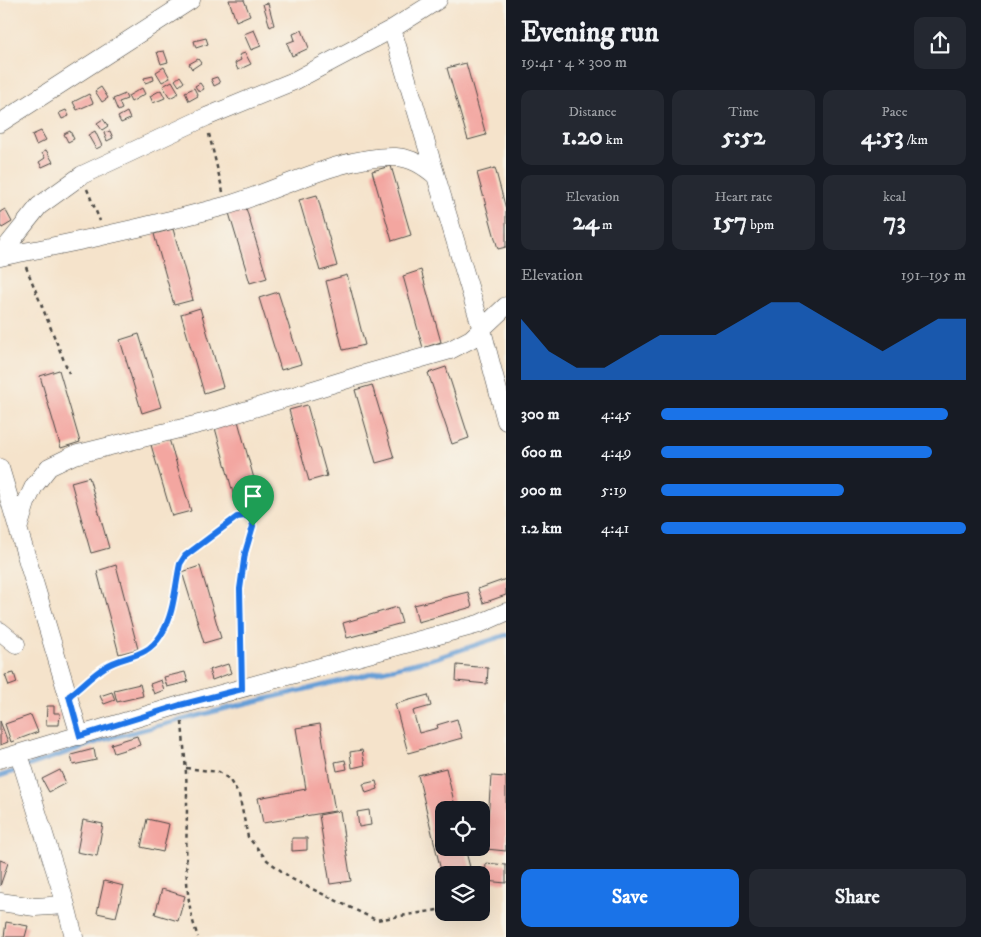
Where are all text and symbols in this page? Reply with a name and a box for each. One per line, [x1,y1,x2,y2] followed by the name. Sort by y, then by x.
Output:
[521,15,659,50] text: Evening run
[914,17,966,69] button: share
[521,52,627,72] text: 19:41 · 4 × 300 m
[568,103,617,121] text: Distance
[728,103,759,121] text: Time
[882,103,907,121] text: Pace
[562,121,603,152] text: 1.20
[722,121,765,152] text: 5:52
[861,121,904,152] text: 4:53
[603,131,623,149] text: km
[904,131,928,149] text: /km
[565,188,620,206] text: Elevation
[715,188,772,206] text: Heart rate
[883,188,906,206] text: kcal
[572,206,599,237] text: 24
[713,206,747,237] text: 157
[883,206,906,237] text: 73
[599,216,613,234] text: m
[747,216,774,234] text: bpm
[521,265,583,285] text: Elevation
[901,265,966,285] text: 191–195 m
[521,404,560,424] text: 300 m
[601,404,631,424] text: 4:45
[521,442,562,462] text: 600 m
[601,442,632,462] text: 4:49
[232,475,274,526] pin
[521,480,562,500] text: 900 m
[601,480,627,500] text: 5:19
[239,482,267,510] icon: arrive
[521,518,562,538] text: 1.2 km
[601,518,629,538] text: 4:41
[435,801,490,921] map controls
[435,801,490,856] button: locate
[435,866,490,921] button: layers
[521,869,739,927] button: Save
[749,869,966,927] button: Share

